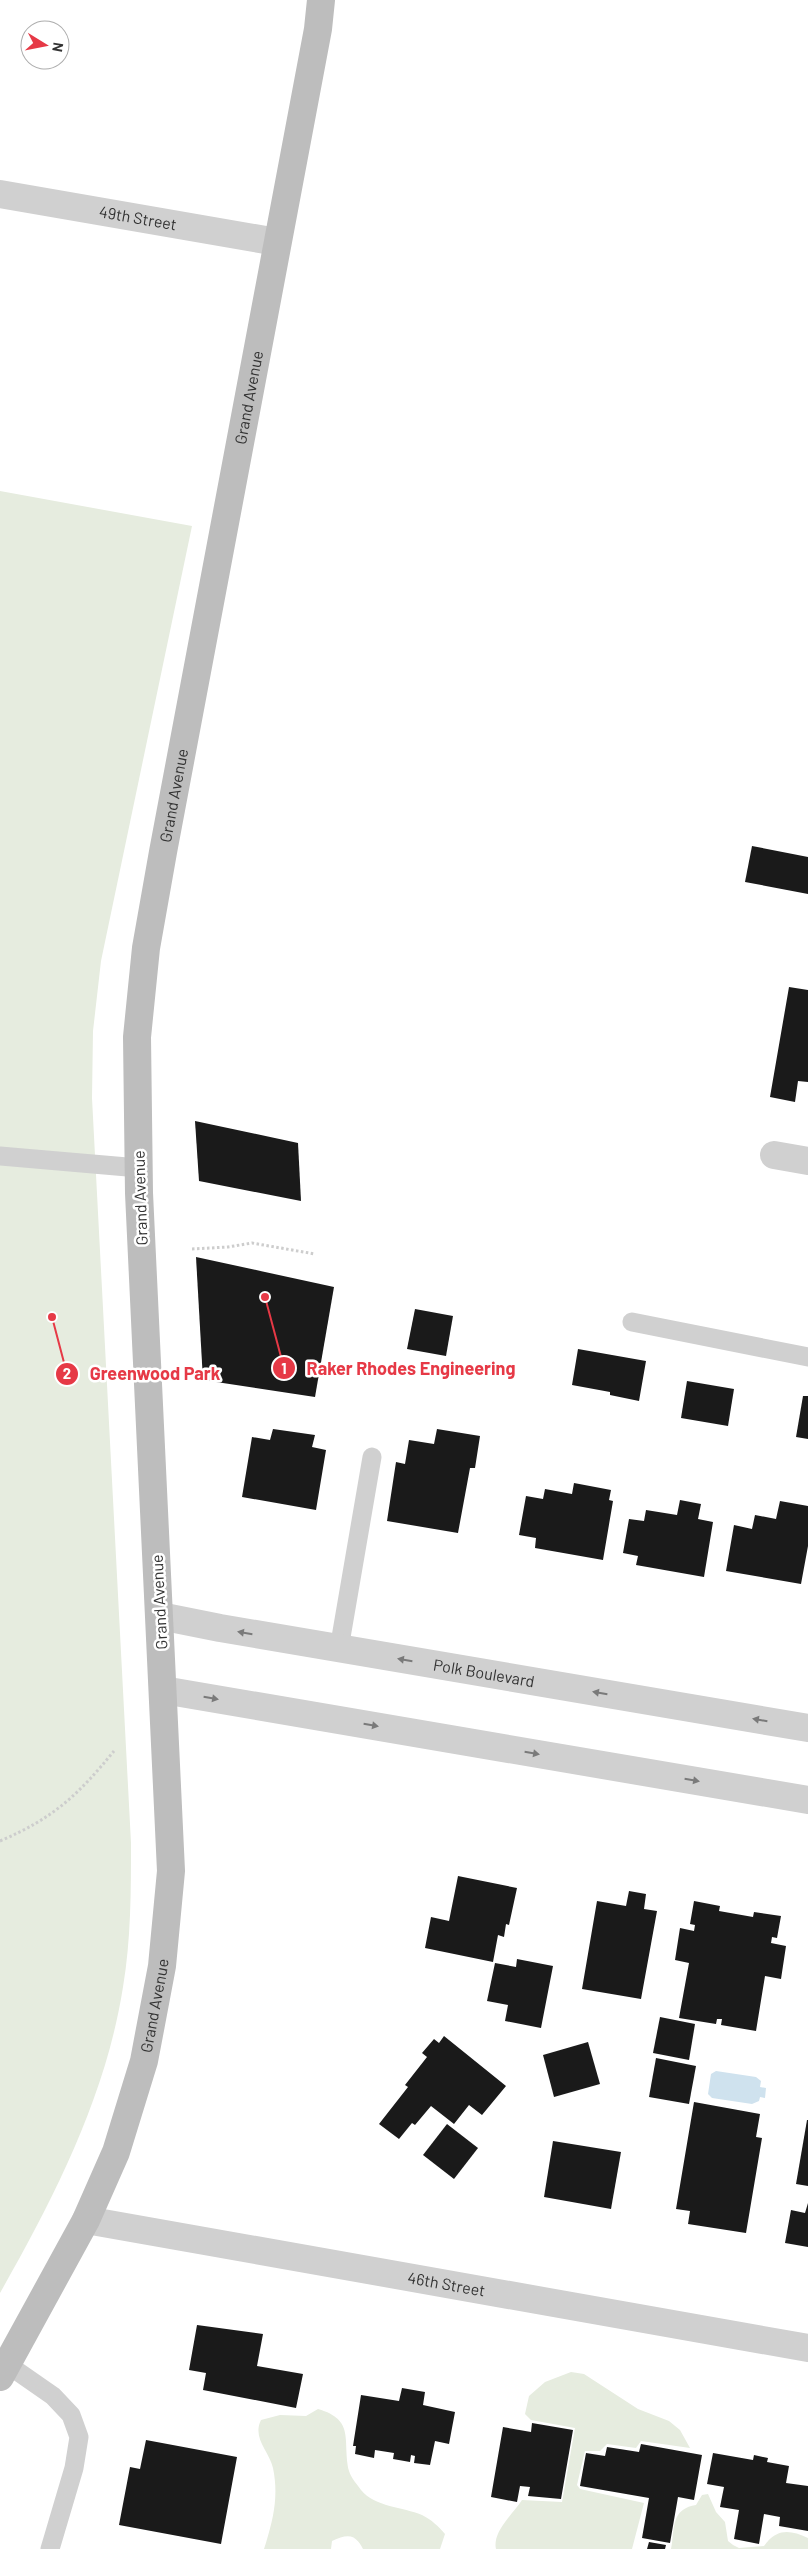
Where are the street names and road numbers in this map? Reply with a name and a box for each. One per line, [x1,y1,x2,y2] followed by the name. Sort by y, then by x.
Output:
[98,201,178,233] street label: 49th Street
[230,349,266,446] street label: Grand Avenue
[155,747,191,844] street label: Grand Avenue
[128,1150,151,1246] street label: Grand Avenue
[147,1554,170,1650] street label: Grand Avenue
[432,1654,536,1690] street label: Polk Boulevard
[136,1958,172,2054] street label: Grand Avenue
[406,2267,487,2300] street label: 46th Street

